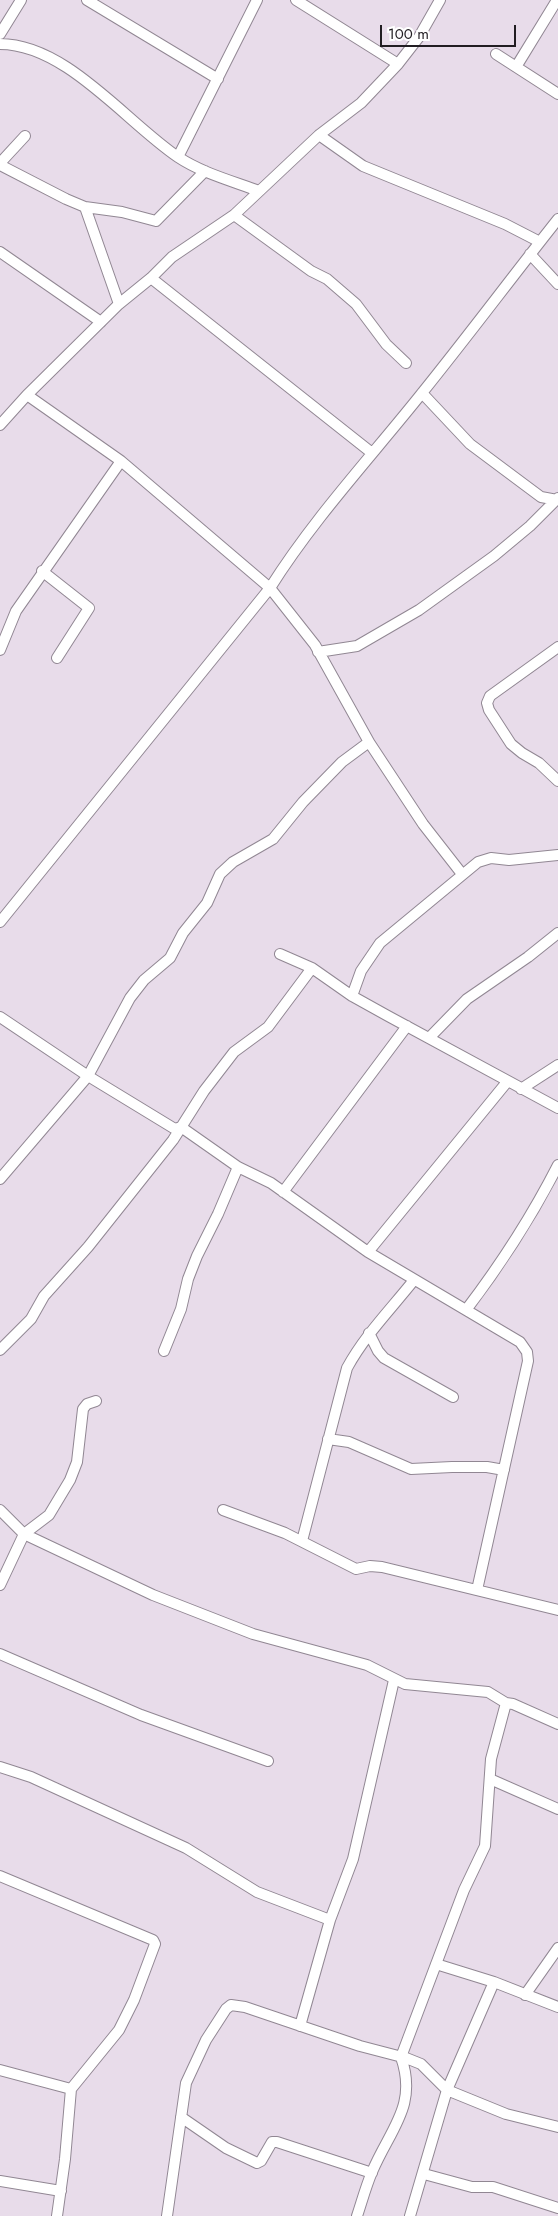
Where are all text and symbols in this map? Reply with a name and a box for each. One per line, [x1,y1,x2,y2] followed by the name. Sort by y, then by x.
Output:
[383,15,519,47] scale bar
[388,23,429,45] text: 100 m

